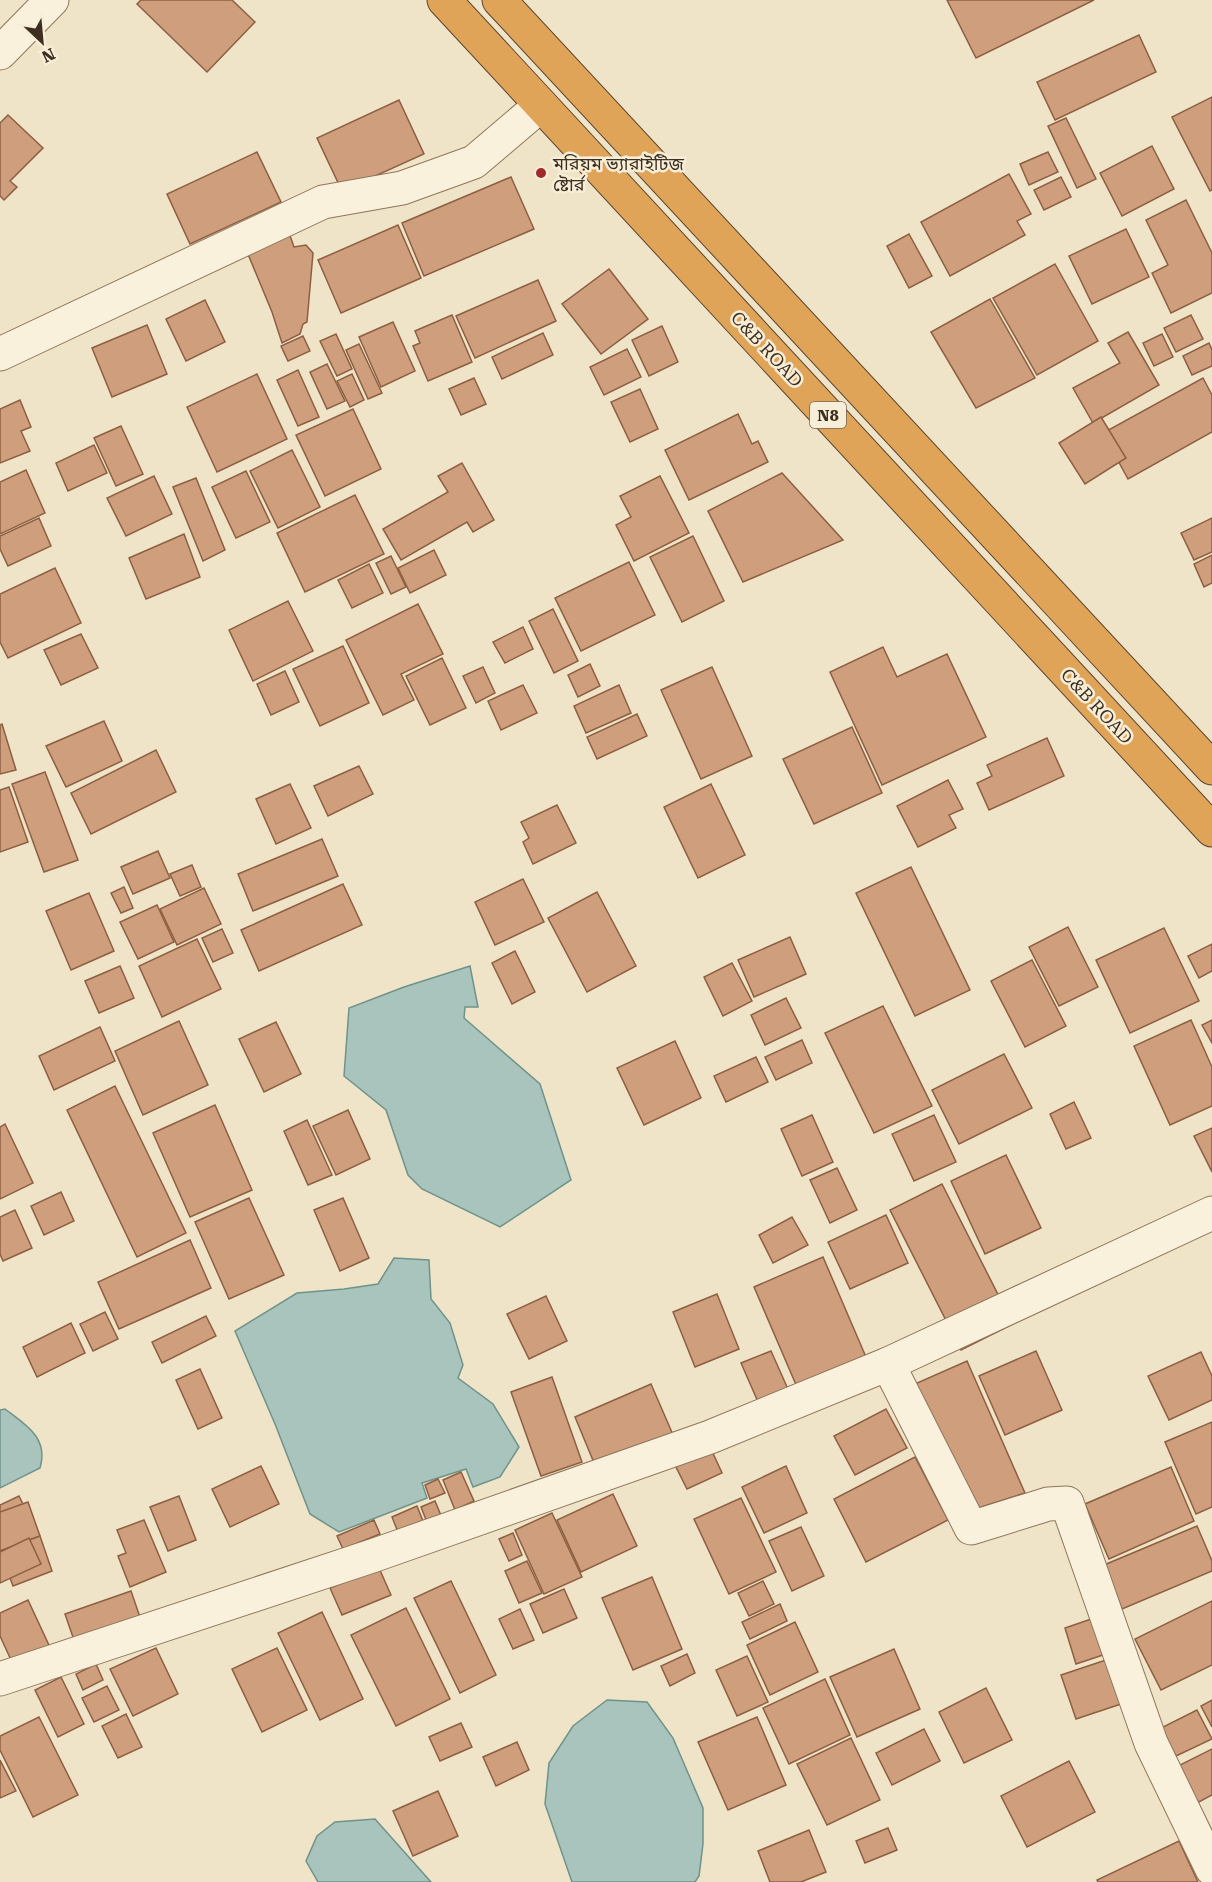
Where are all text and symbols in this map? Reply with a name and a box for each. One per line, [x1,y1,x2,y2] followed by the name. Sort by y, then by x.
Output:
[12,12,72,72] north arrow
[39,44,58,66] text: N
[552,153,684,195] place label: মরিয়ম ভ্যারাইটিজ ষ্টোর্র
[534,166,548,180] marker: মরিয়ম ভ্যারাইটিজ ষ্টোর্র
[727,307,807,391] street label: C&B ROAD
[810,402,846,428] road number: N8
[1057,664,1137,748] street label: C&B ROAD

